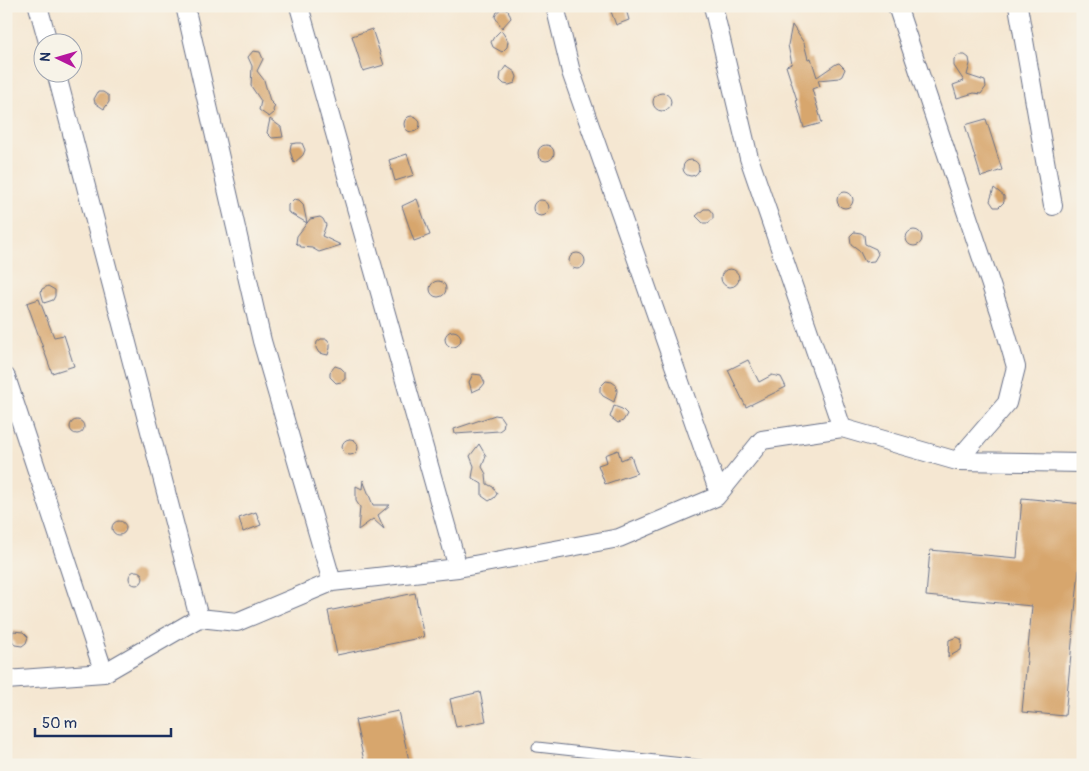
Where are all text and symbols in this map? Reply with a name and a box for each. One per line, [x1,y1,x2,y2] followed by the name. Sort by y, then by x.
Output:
[32,32,82,82] north arrow
[37,51,54,62] text: N
[35,706,171,738] scale bar
[42,714,77,733] text: 50 m

